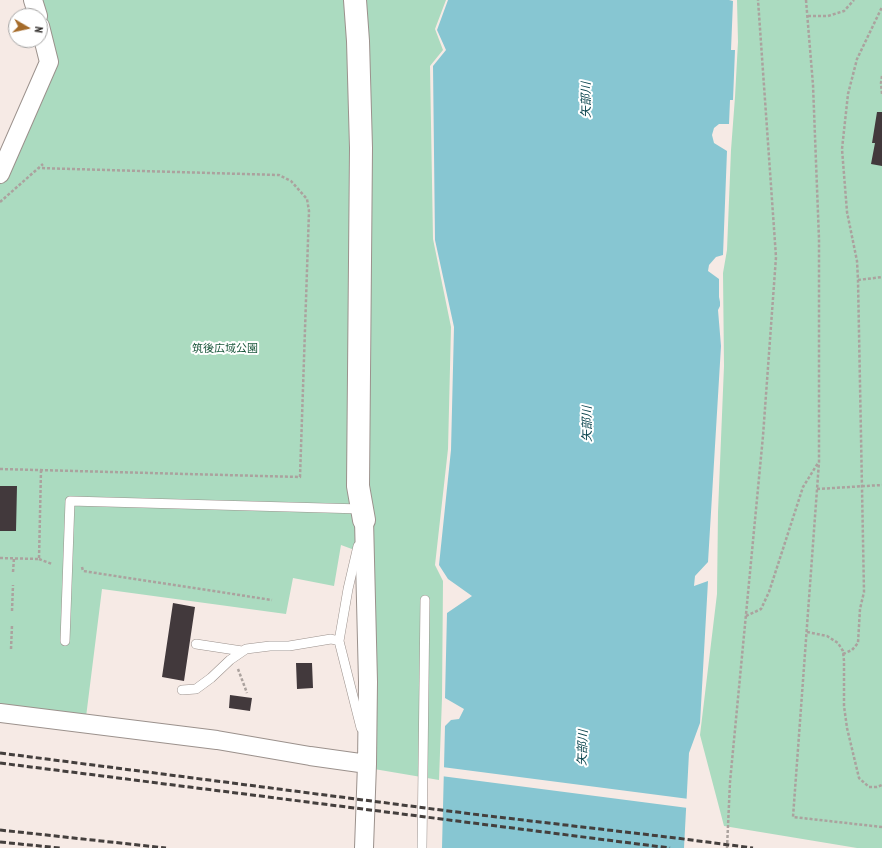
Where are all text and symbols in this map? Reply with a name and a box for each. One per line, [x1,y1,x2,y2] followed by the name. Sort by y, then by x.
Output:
[8,8,48,48] north arrow
[31,26,46,34] text: N
[580,82,594,118] water label: 矢部川
[192,342,258,356] park label: 筑後広域公園
[581,406,595,442] water label: 矢部川
[575,730,591,766] water label: 矢部川

